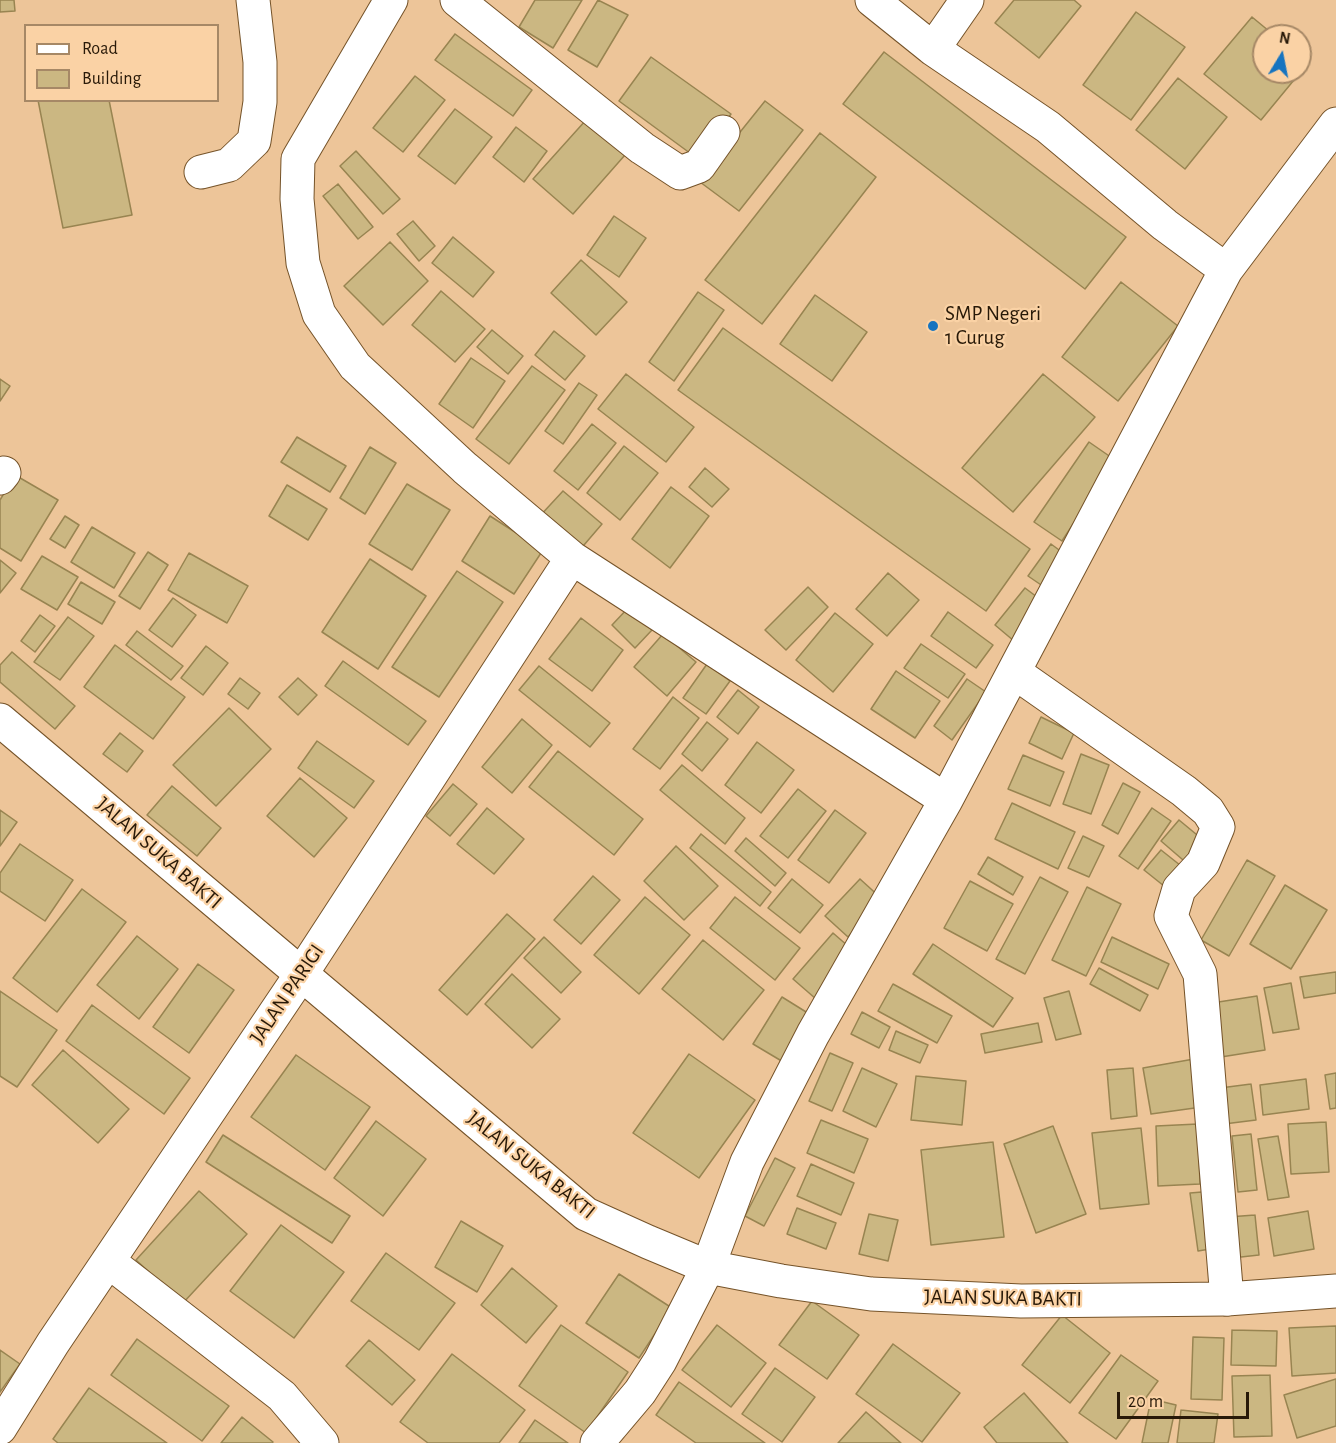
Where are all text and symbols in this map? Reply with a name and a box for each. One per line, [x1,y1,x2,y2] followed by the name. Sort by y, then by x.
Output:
[24,24,219,102] legend
[1252,24,1312,84] north arrow
[1278,29,1292,47] text: N
[82,40,118,58] text: Road
[82,70,141,88] text: Building
[945,301,1041,351] place label: SMP Negeri 1 Curug
[926,319,940,333] marker: SMP Negeri 1 Curug
[91,792,227,914] street label: JALAN SUKA BAKTI
[245,939,329,1049] street label: JALAN PARIGI
[462,1105,600,1225] street label: JALAN SUKA BAKTI
[924,1284,1082,1312] street label: JALAN SUKA BAKTI
[1120,1380,1252,1418] scale bar
[1128,1393,1163,1411] text: 20 m

